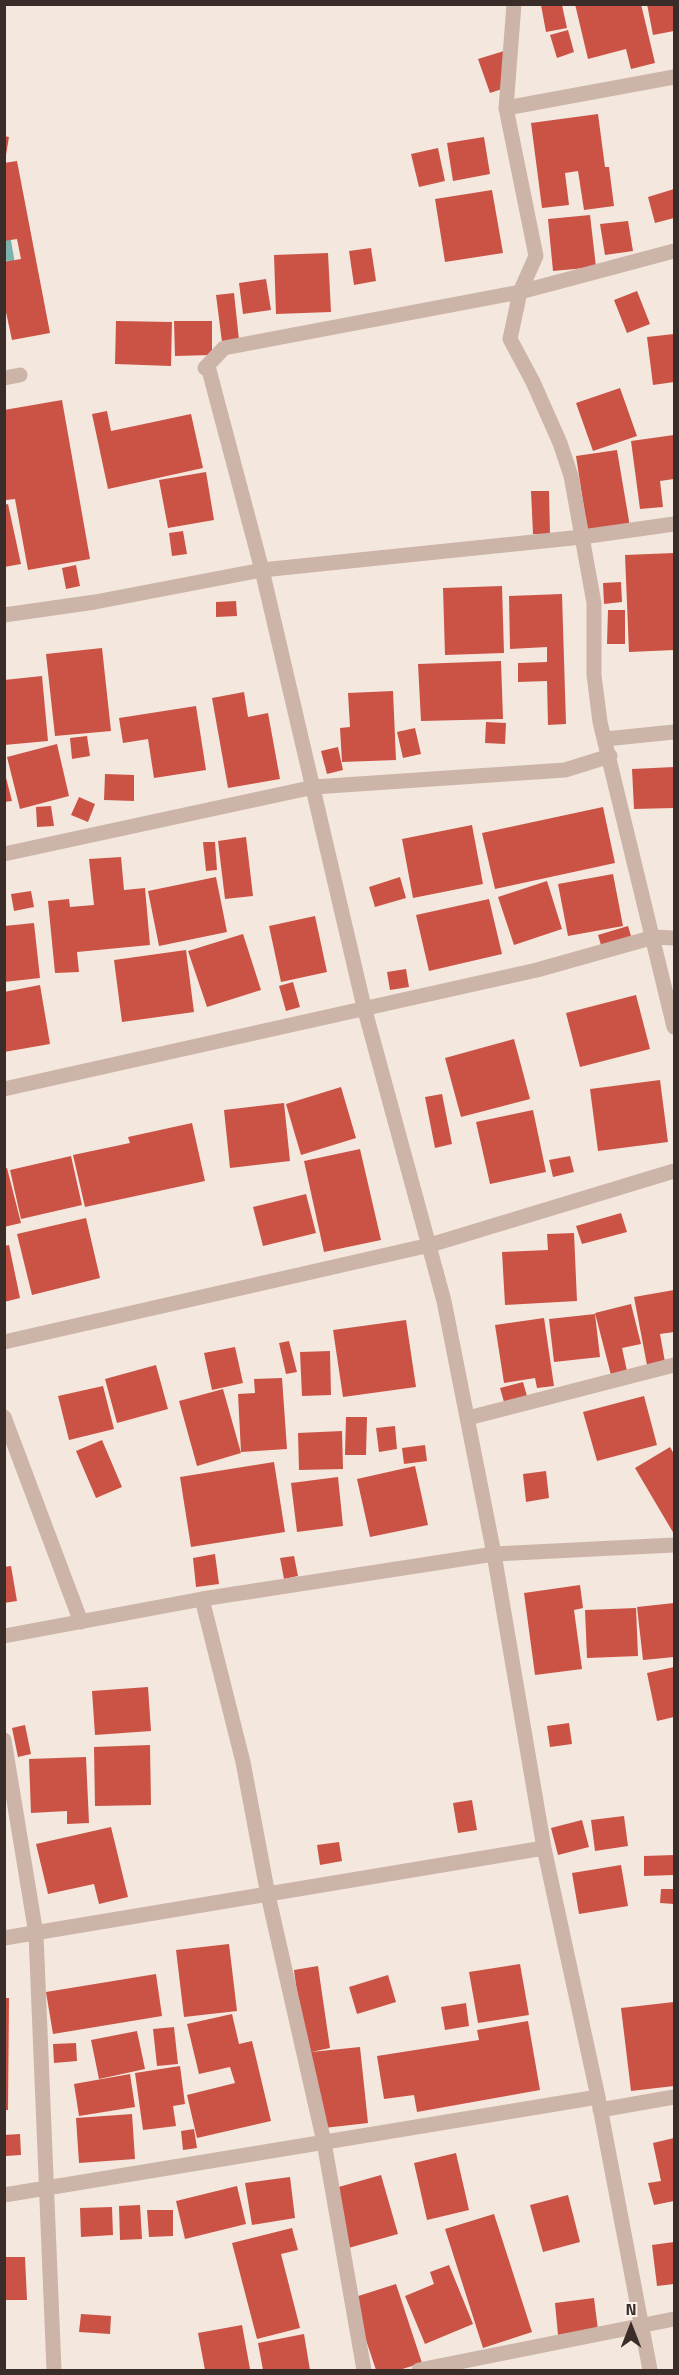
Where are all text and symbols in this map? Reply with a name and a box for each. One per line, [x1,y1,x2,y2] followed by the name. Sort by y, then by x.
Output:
[601,2297,661,2357] north arrow
[625,2297,637,2321] text: N

